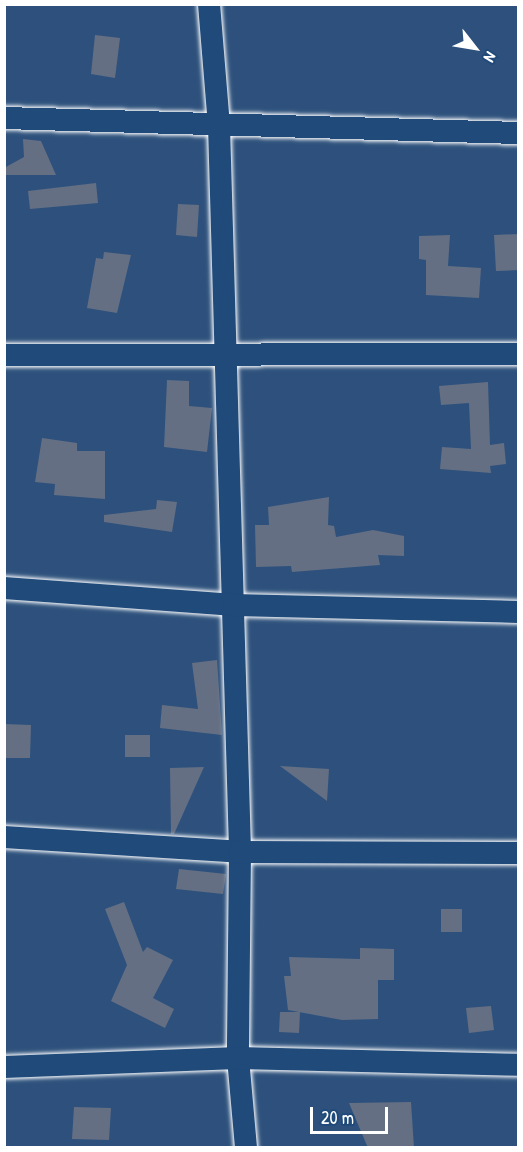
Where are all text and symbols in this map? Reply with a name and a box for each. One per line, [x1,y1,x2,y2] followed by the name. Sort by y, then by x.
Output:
[445,18,505,78] north arrow
[479,48,502,67] text: N
[313,1095,391,1133] scale bar
[321,1105,354,1130] text: 20 m

